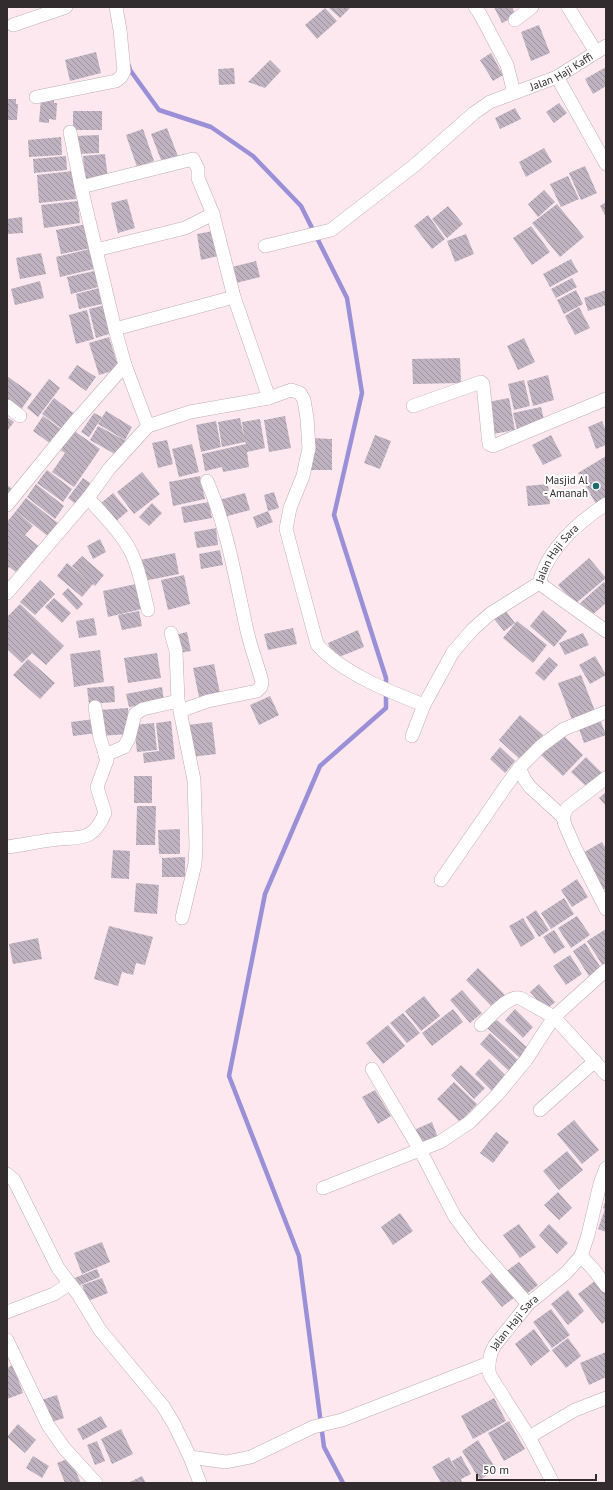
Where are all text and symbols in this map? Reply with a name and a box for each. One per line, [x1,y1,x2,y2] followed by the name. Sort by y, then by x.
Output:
[527,49,595,94] street label: Jalan Haji Kaffi
[544,473,589,500] place label: Masjid Al - Amanah
[591,481,601,491] marker: Masjid Al - Amanah
[532,521,581,585] street label: Jalan Haji Sara
[486,1291,541,1353] street label: Jalan Haji Sara
[477,1456,596,1482] scale bar
[483,1462,509,1477] text: 50 m

